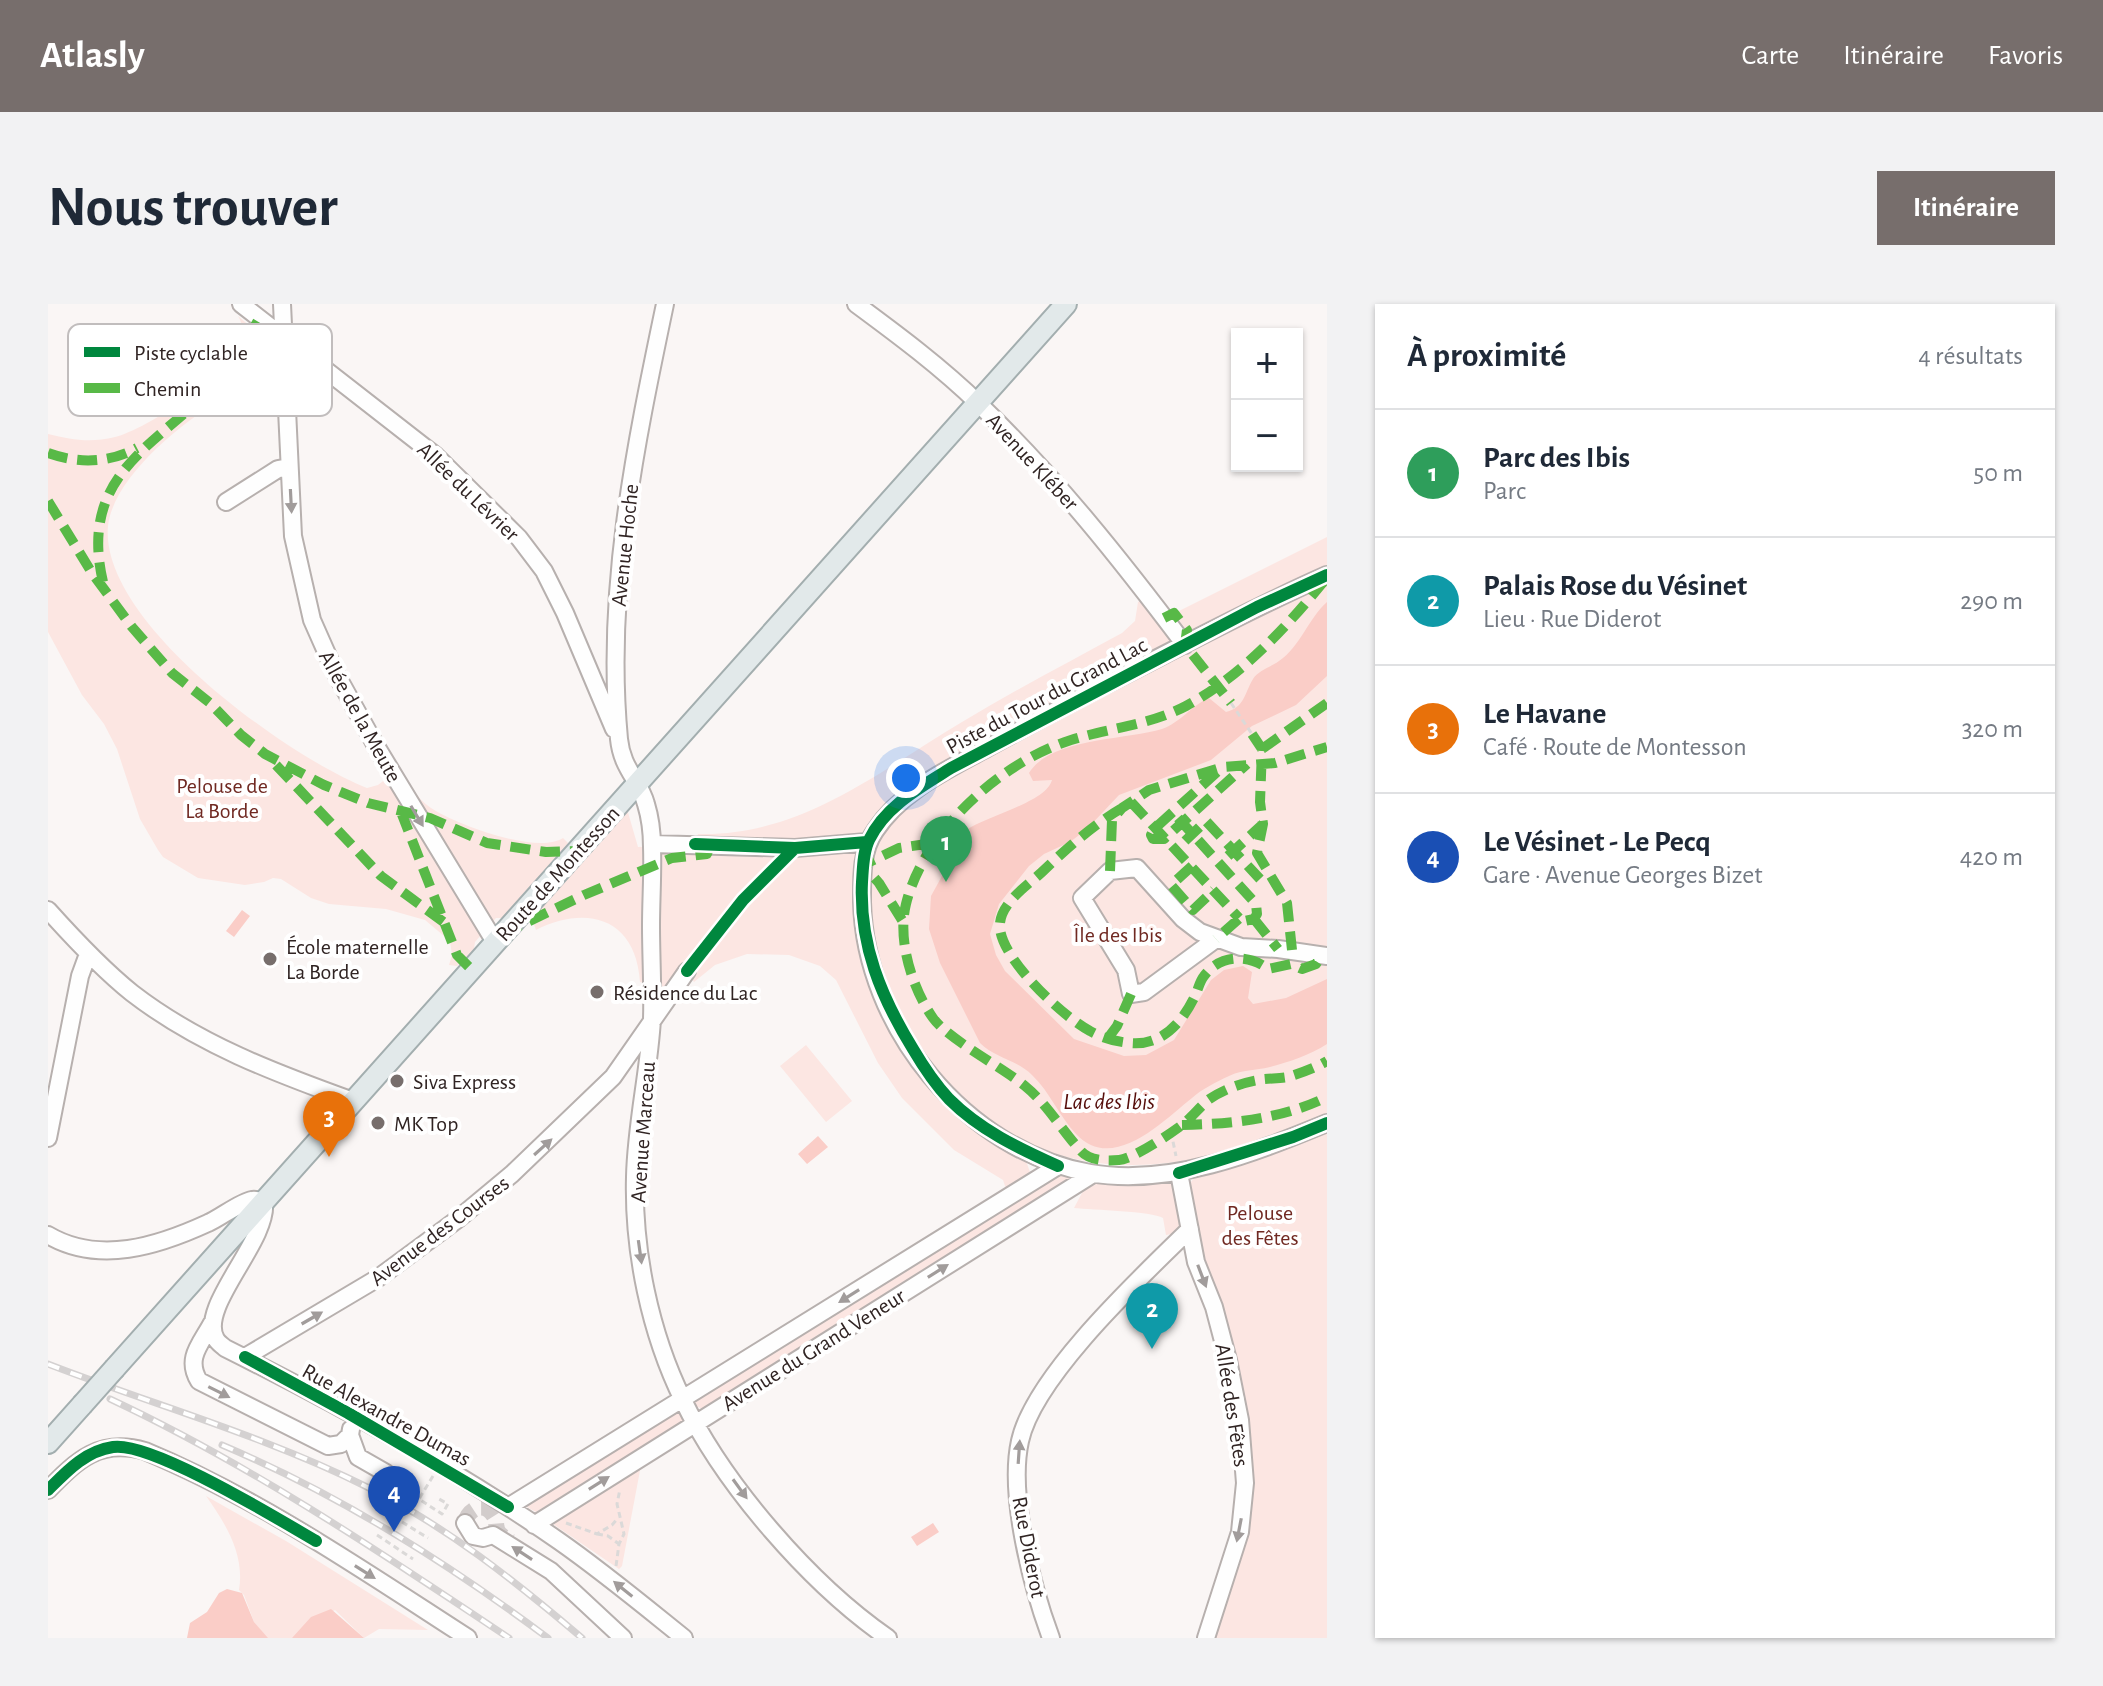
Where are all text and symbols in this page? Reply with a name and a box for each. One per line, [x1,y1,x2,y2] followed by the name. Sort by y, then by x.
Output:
[40,37,145,75] text: Atlasly
[1742,42,1799,70] text: Carte
[1843,42,1944,70] text: Itinéraire
[1988,42,2063,70] text: Favoris
[1877,171,2055,245] button: Itinéraire
[48,180,338,236] text: Nous trouver
[68,324,332,416] legend
[1231,328,1303,472] map controls
[1231,328,1303,400] button: +
[1407,339,1566,373] text: À proximité
[134,342,248,364] text: Piste cyclable
[1918,343,2023,369] text: 4 résultats
[134,378,201,400] text: Chemin
[1231,400,1303,472] button: −
[982,409,1083,515] street label: Avenue Kléber
[413,438,523,545] street label: Allée du Lévrier
[1483,443,1630,473] text: Parc des Ibis
[1428,460,1438,486] text: 1
[1973,460,2023,486] text: 50 m
[1483,478,1526,504] text: Parc
[608,483,642,608] street label: Avenue Hoche
[284,489,297,514] one-way arrow
[1483,571,1747,601] text: Palais Rose du Vésinet
[1427,588,1439,614] text: 2
[1960,588,2023,614] text: 290 m
[1483,606,1661,632] text: Lieu · Rue Diderot
[943,633,1151,758] street label: Piste du Tour du Grand Lac
[315,647,405,786] street label: Allée de la Meute
[1483,699,1606,729] text: Le Havane
[1427,716,1439,742] text: 3
[1962,716,2023,742] text: 320 m
[1483,734,1747,760] text: Café · Route de Montesson
[886,758,926,798] your location
[176,775,268,822] park label: Pelouse de La Borde
[492,802,624,945] street label: Route de Montesson
[409,805,423,827] one-way arrow
[920,816,972,882] pin: 1
[1483,827,1711,857] text: Le Vésinet - Le Pecq
[1426,844,1440,870] text: 4
[1960,844,2023,870] text: 420 m
[1483,862,1762,888] text: Gare · Avenue Georges Bizet
[1074,923,1163,946] park label: Île des Ibis
[286,935,429,983] place label: École maternelle La Borde
[261,950,279,968] marker: École maternelle La Borde
[613,982,758,1004] place label: Résidence du Lac
[588,983,606,1001] marker: Résidence du Lac
[627,1061,659,1204] street label: Avenue Marceau
[413,1071,516,1093] place label: Siva Express
[388,1072,406,1090] marker: Siva Express
[1063,1090,1155,1114] water label: Lac des Ibis
[303,1091,355,1157] pin: 3
[394,1113,458,1135] place label: MK Top
[369,1114,387,1132] marker: MK Top
[532,1139,552,1156] one-way arrow
[366,1172,513,1290] street label: Avenue des Courses
[1221,1202,1299,1249] park label: Pelouse des Fêtes
[634,1240,647,1265] one-way arrow
[927,1264,949,1278] one-way arrow
[1196,1264,1209,1288] one-way arrow
[1126,1283,1178,1349] pin: 2
[718,1285,909,1415] street label: Avenue du Grand Veneur
[838,1289,860,1303] one-way arrow
[301,1311,323,1325] one-way arrow
[1211,1342,1253,1468] street label: Allée des Fêtes
[299,1359,474,1470] street label: Rue Alexandre Dumas
[208,1385,231,1398] one-way arrow
[1013,1439,1026,1464] one-way arrow
[368,1466,420,1532] pin: 4
[589,1476,610,1491] one-way arrow
[731,1478,747,1499] one-way arrow
[1008,1495,1050,1600] street label: Rue Diderot
[1232,1518,1245,1543] one-way arrow
[512,1545,533,1560] one-way arrow
[354,1565,376,1579] one-way arrow
[613,1581,633,1598] one-way arrow

